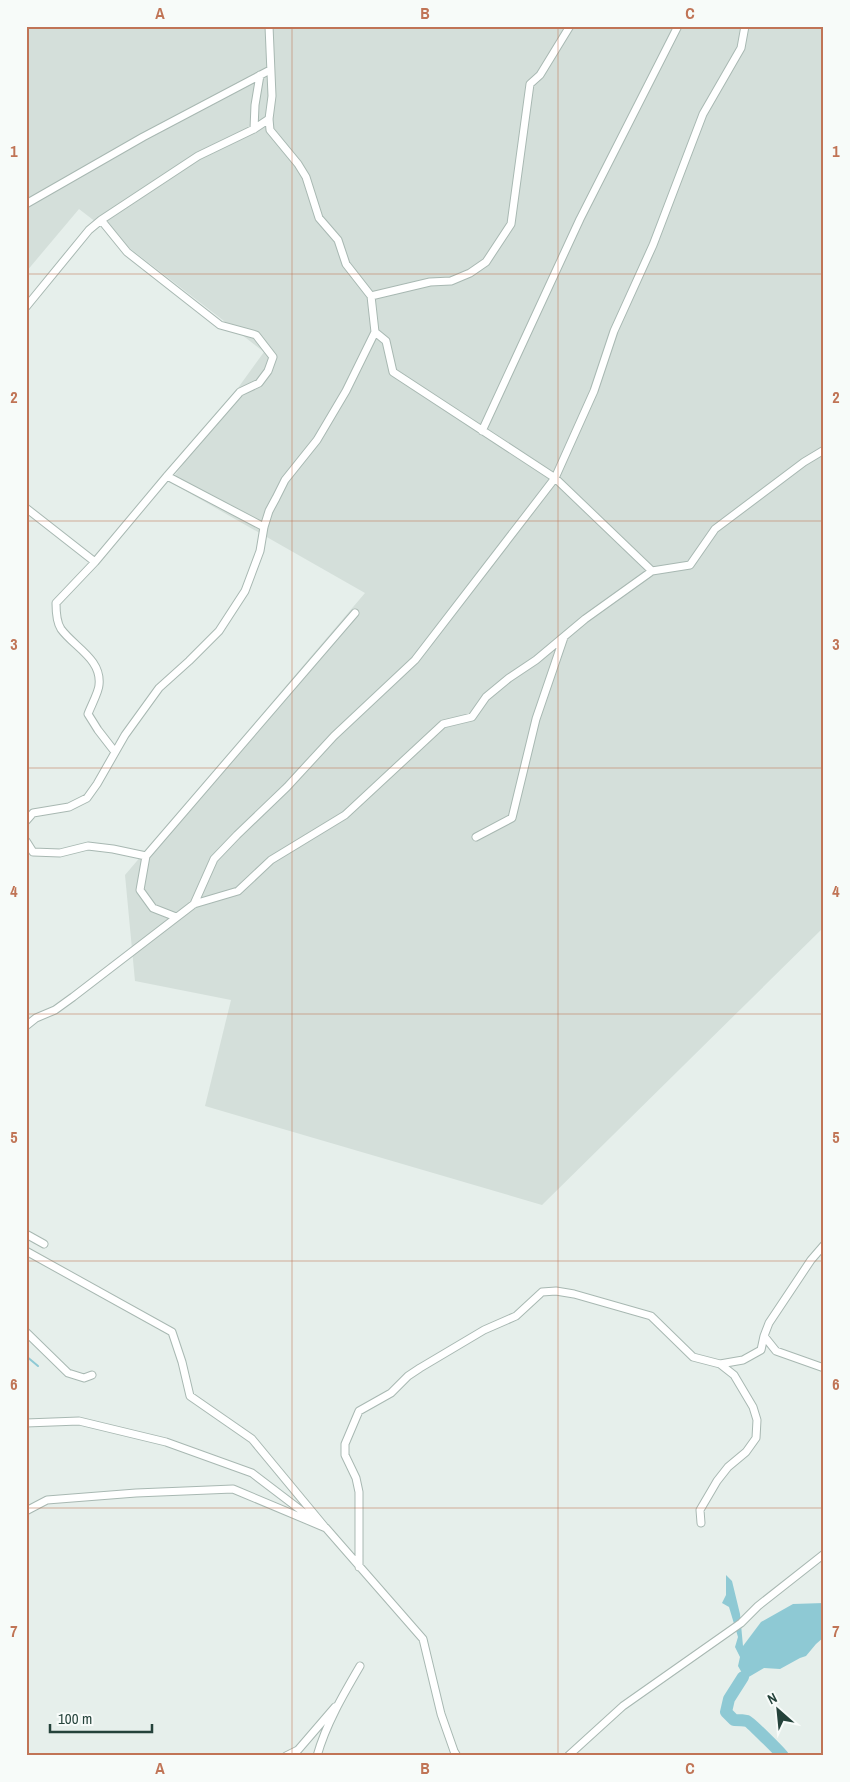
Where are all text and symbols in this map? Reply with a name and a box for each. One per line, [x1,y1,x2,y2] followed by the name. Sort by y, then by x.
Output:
[155,2,165,24] text: A
[420,2,430,24] text: B
[685,2,695,24] text: C
[10,140,18,162] text: 1
[832,140,840,162] text: 1
[10,386,18,408] text: 2
[832,386,840,408] text: 2
[10,633,18,655] text: 3
[832,633,840,655] text: 3
[10,880,18,902] text: 4
[832,880,840,902] text: 4
[10,1126,18,1148] text: 5
[832,1126,840,1148] text: 5
[10,1373,18,1395] text: 6
[832,1373,840,1395] text: 6
[10,1620,18,1642] text: 7
[832,1620,840,1642] text: 7
[752,1684,802,1734] north arrow
[764,1689,780,1708] text: N
[50,1702,152,1734] scale bar
[58,1708,92,1729] text: 100 m
[155,1757,165,1779] text: A
[420,1757,430,1779] text: B
[685,1757,695,1779] text: C

